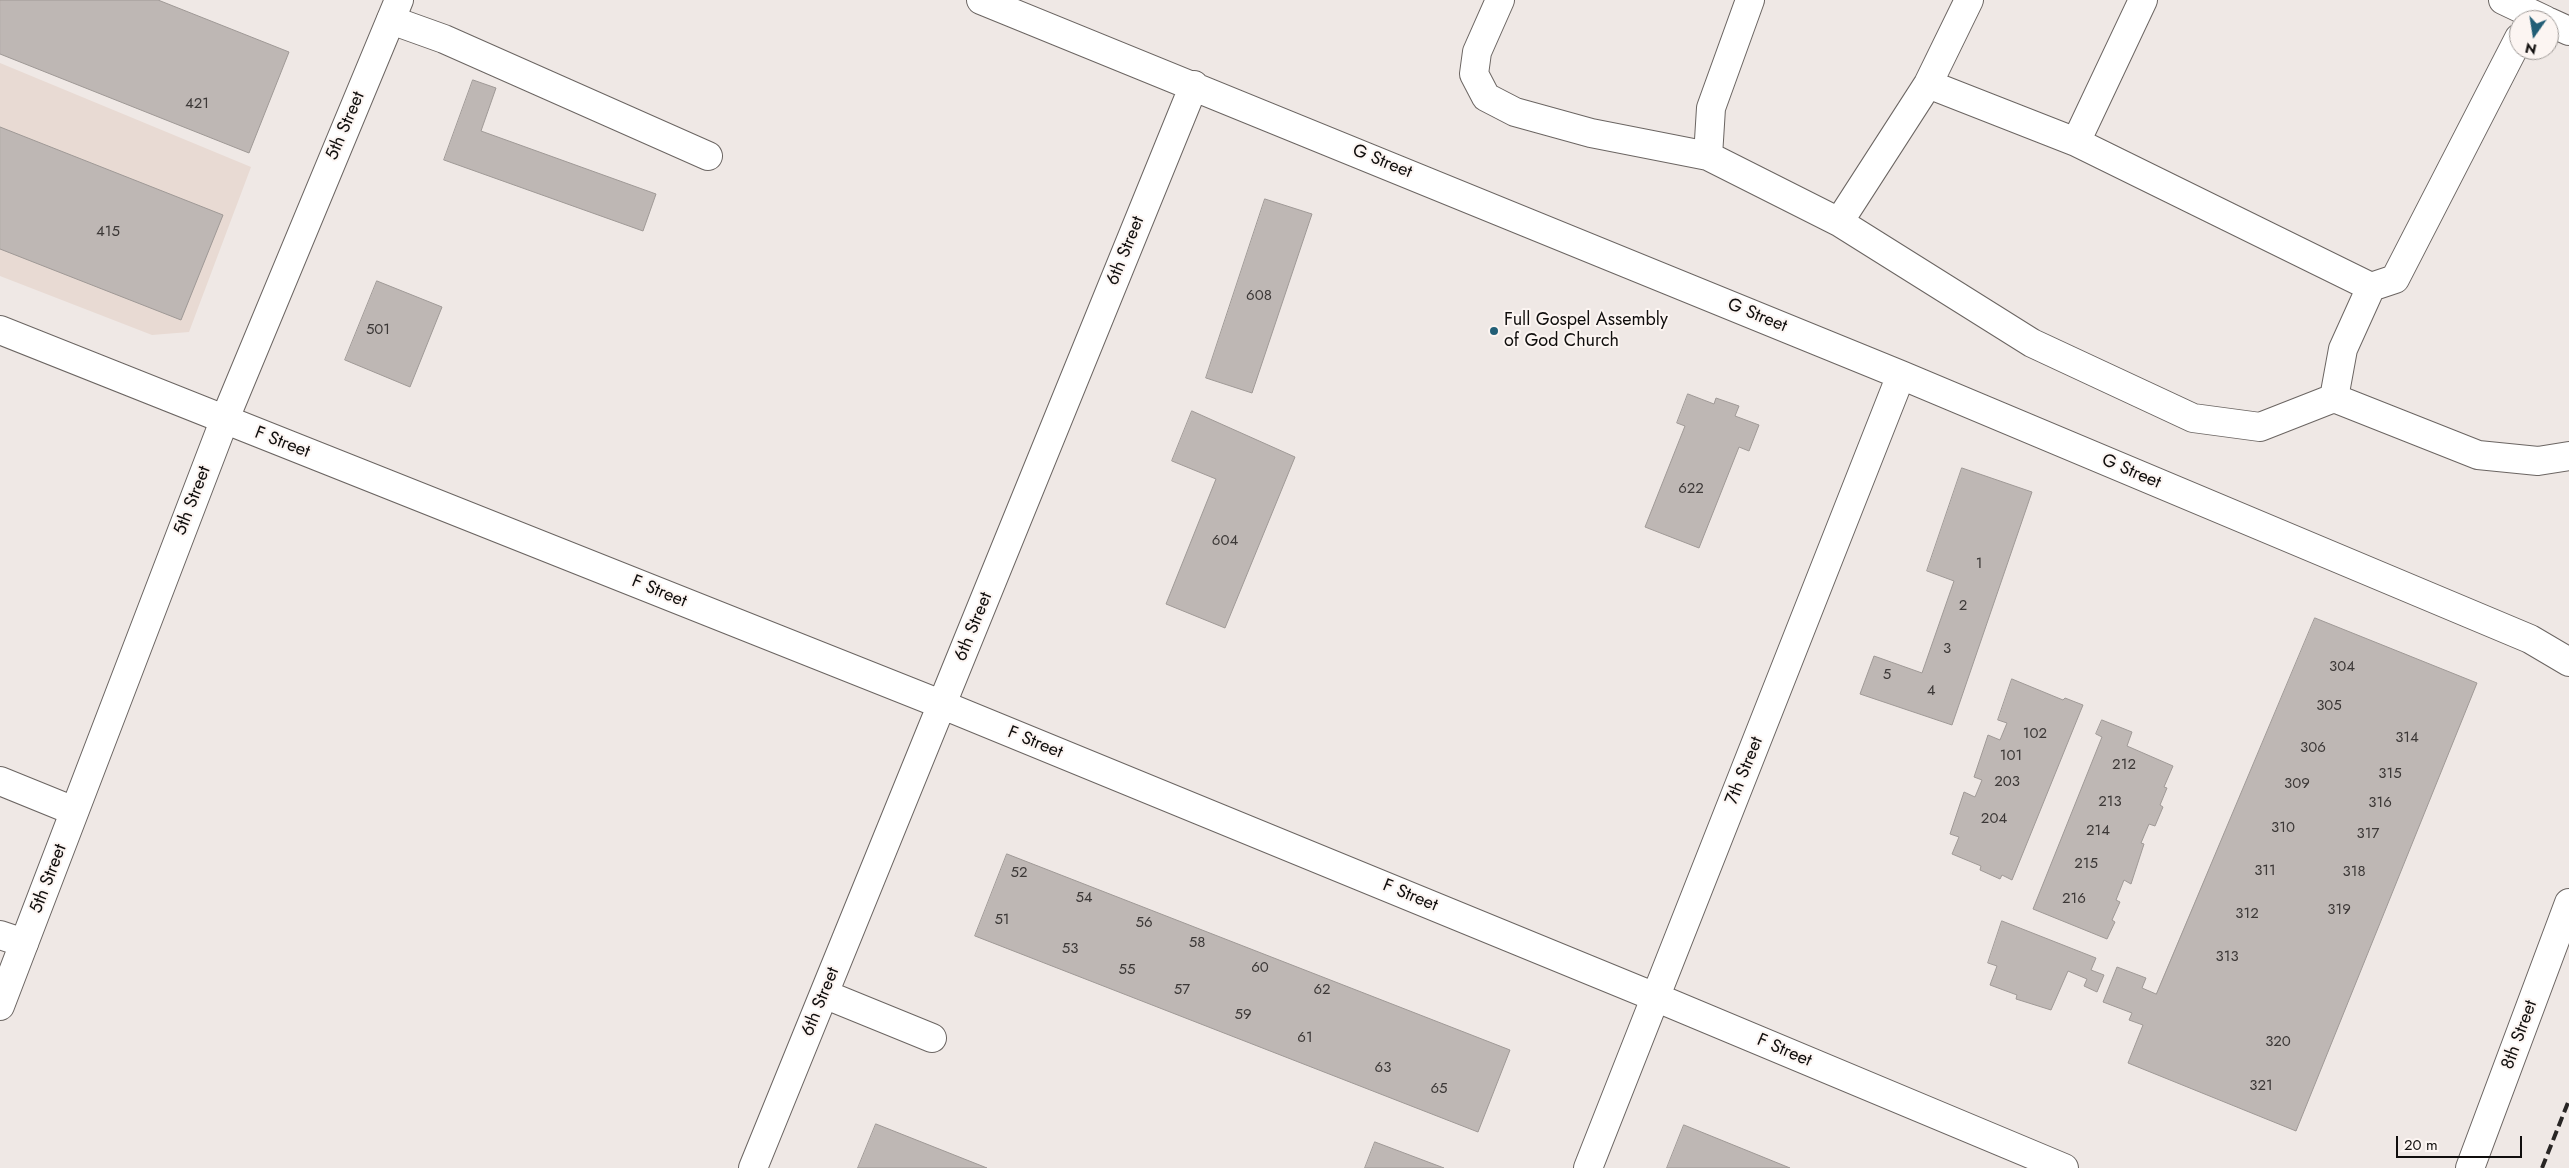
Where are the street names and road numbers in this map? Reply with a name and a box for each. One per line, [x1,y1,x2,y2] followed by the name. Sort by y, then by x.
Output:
[322,89,370,163] street label: 5th Street
[1349,140,1415,184] street label: G Street
[1102,213,1150,289] street label: 6th Street
[1724,294,1790,338] street label: G Street
[251,423,313,463] street label: F Street
[2098,450,2164,494] street label: G Street
[170,463,216,539] street label: 5th Street
[628,571,690,613] street label: F Street
[950,589,998,665] street label: 6th Street
[1004,722,1066,764] street label: F Street
[1722,734,1768,808] street label: 7th Street
[26,841,72,917] street label: 5th Street
[1379,875,1441,917] street label: F Street
[797,964,845,1040] street label: 6th Street
[2498,998,2542,1072] street label: 8th Street
[1753,1030,1815,1072] street label: F Street

